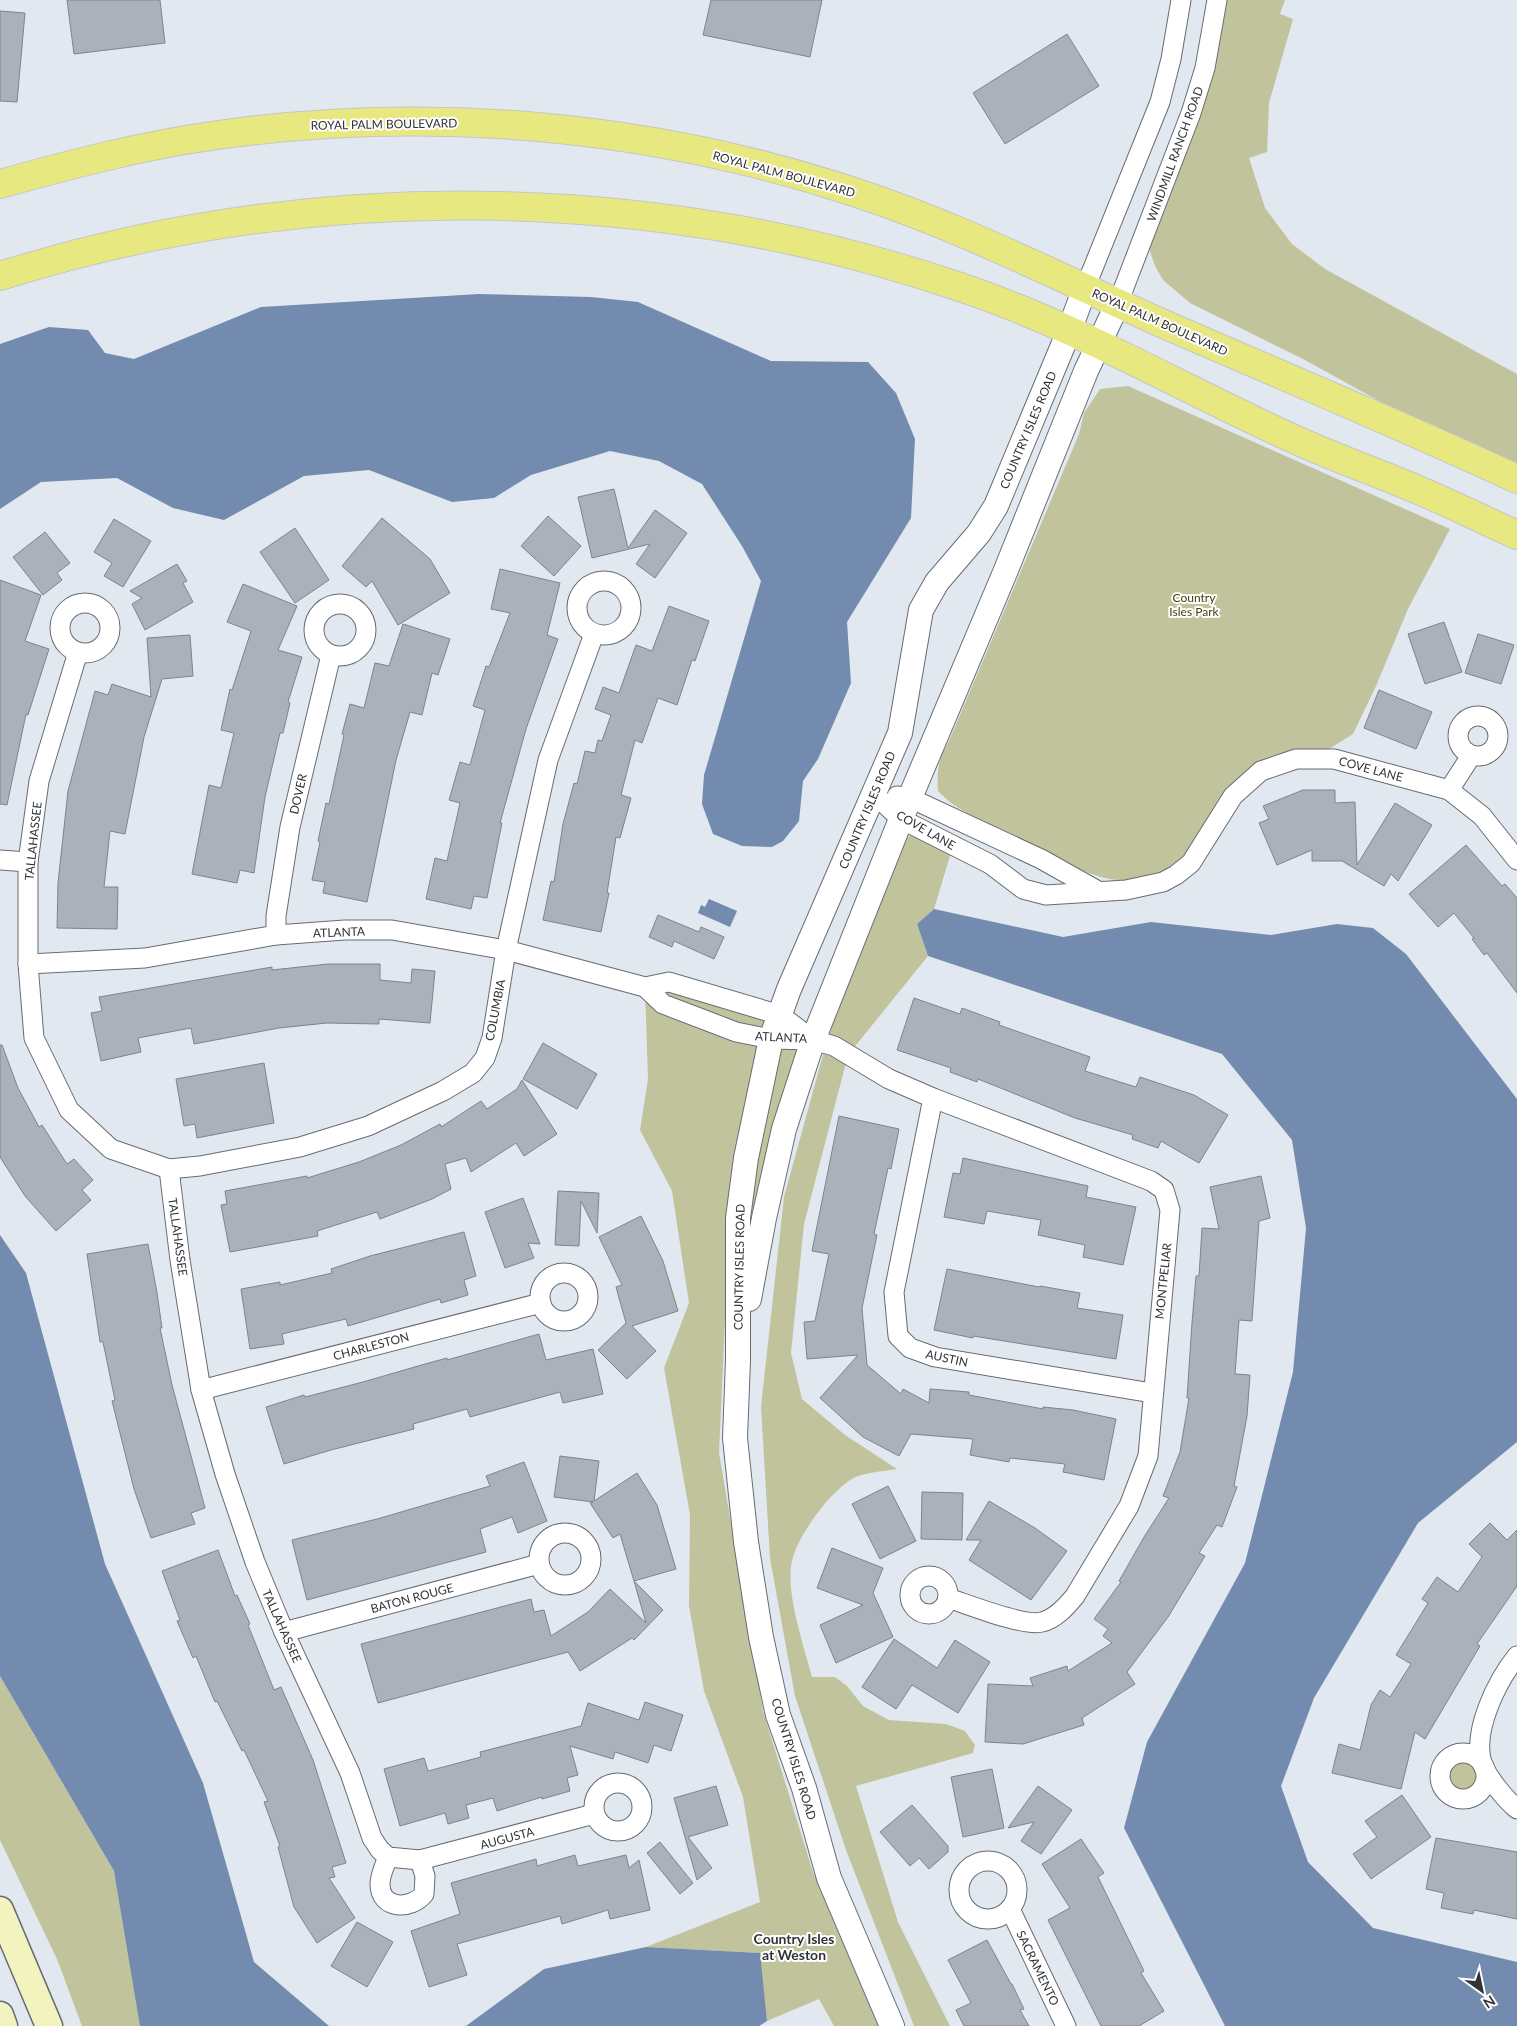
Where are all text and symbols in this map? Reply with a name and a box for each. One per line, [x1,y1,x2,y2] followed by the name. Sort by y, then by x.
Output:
[1144,84,1206,224] street label: WINDMILL RANCH ROAD
[310,115,458,133] street label: ROYAL PALM BOULEVARD
[711,148,857,200] street label: ROYAL PALM BOULEVARD
[1090,285,1230,359] street label: ROYAL PALM BOULEVARD
[996,369,1060,491] street label: COUNTRY ISLES ROAD
[1169,590,1220,619] park label: Country Isles Park
[835,749,899,871] street label: COUNTRY ISLES ROAD
[1337,753,1405,785] street label: COVE LANE
[286,772,310,816] street label: DOVER
[21,801,45,881] street label: TALLAHASSEE
[894,807,958,853] street label: COVE LANE
[313,924,366,940] street label: ATLANTA
[482,977,508,1042] street label: COLUMBIA
[755,1028,808,1046] street label: ATLANTA
[165,1197,191,1277] street label: TALLAHASSEE
[730,1204,748,1330] street label: COUNTRY ISLES ROAD
[1152,1242,1174,1320] street label: MONTPELIAR
[331,1329,411,1363] street label: CHARLESTON
[924,1346,970,1370] street label: AUSTIN
[369,1580,455,1616] street label: BATON ROUGE
[259,1587,305,1665] street label: TALLAHASSEE
[768,1696,820,1822] street label: COUNTRY ISLES ROAD
[478,1823,536,1852] street label: AUGUSTA
[1013,1928,1063,2008] street label: SACRAMENTO
[754,1930,834,1963] district label: Country Isles at Weston
[1457,1966,1507,2016] north arrow
[1480,1992,1499,2012] text: N

